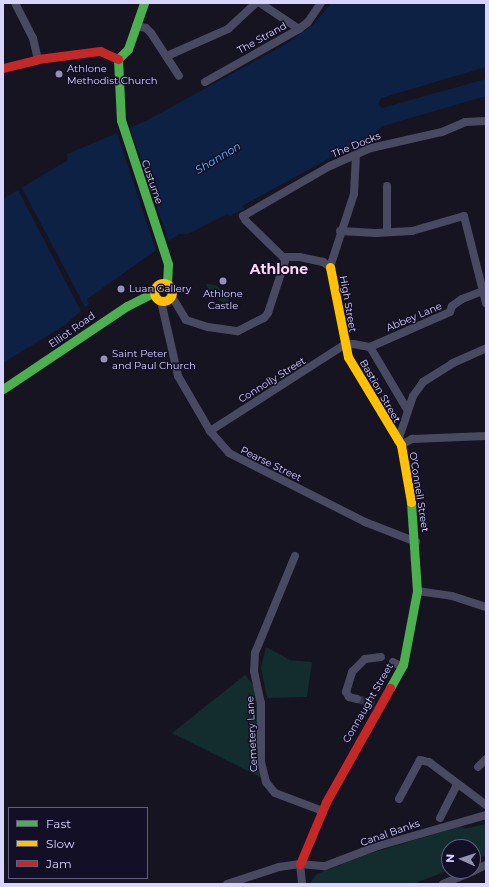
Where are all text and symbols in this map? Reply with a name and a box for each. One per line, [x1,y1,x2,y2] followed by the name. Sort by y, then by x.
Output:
[235,20,289,56] street label: The Strand
[67,62,157,86] place label: Athlone Methodist Church
[54,69,64,79] marker: Athlone Methodist Church
[330,130,382,160] street label: The Docks
[193,139,243,177] water label: Shannon
[139,158,165,206] street label: Custume
[250,261,308,277] district label: Athlone
[337,275,359,333] street label: High Street
[218,276,228,286] marker: Athlone Castle
[129,283,191,295] place label: Luan Gallery
[116,284,126,294] marker: Luan Gallery
[203,287,243,310] place label: Athlone Castle
[384,300,444,334] street label: Abbey Lane
[47,310,97,350] street label: Elliot Road
[112,347,196,370] place label: Saint Peter and Paul Church
[99,354,109,364] marker: Saint Peter and Paul Church
[236,355,308,405] street label: Connolly Street
[357,357,403,425] street label: Bastion Street
[238,444,304,484] street label: Pearse Street
[407,451,431,533] street label: O'Connell Street
[340,661,396,745] street label: Connaught Street
[244,696,260,772] street label: Cemetery Lane
[8,807,148,879] legend
[46,816,71,831] text: Fast
[359,817,421,849] street label: Canal Banks
[46,836,75,851] text: Slow
[441,839,481,879] north arrow
[443,854,457,863] text: N
[46,856,72,871] text: Jam

